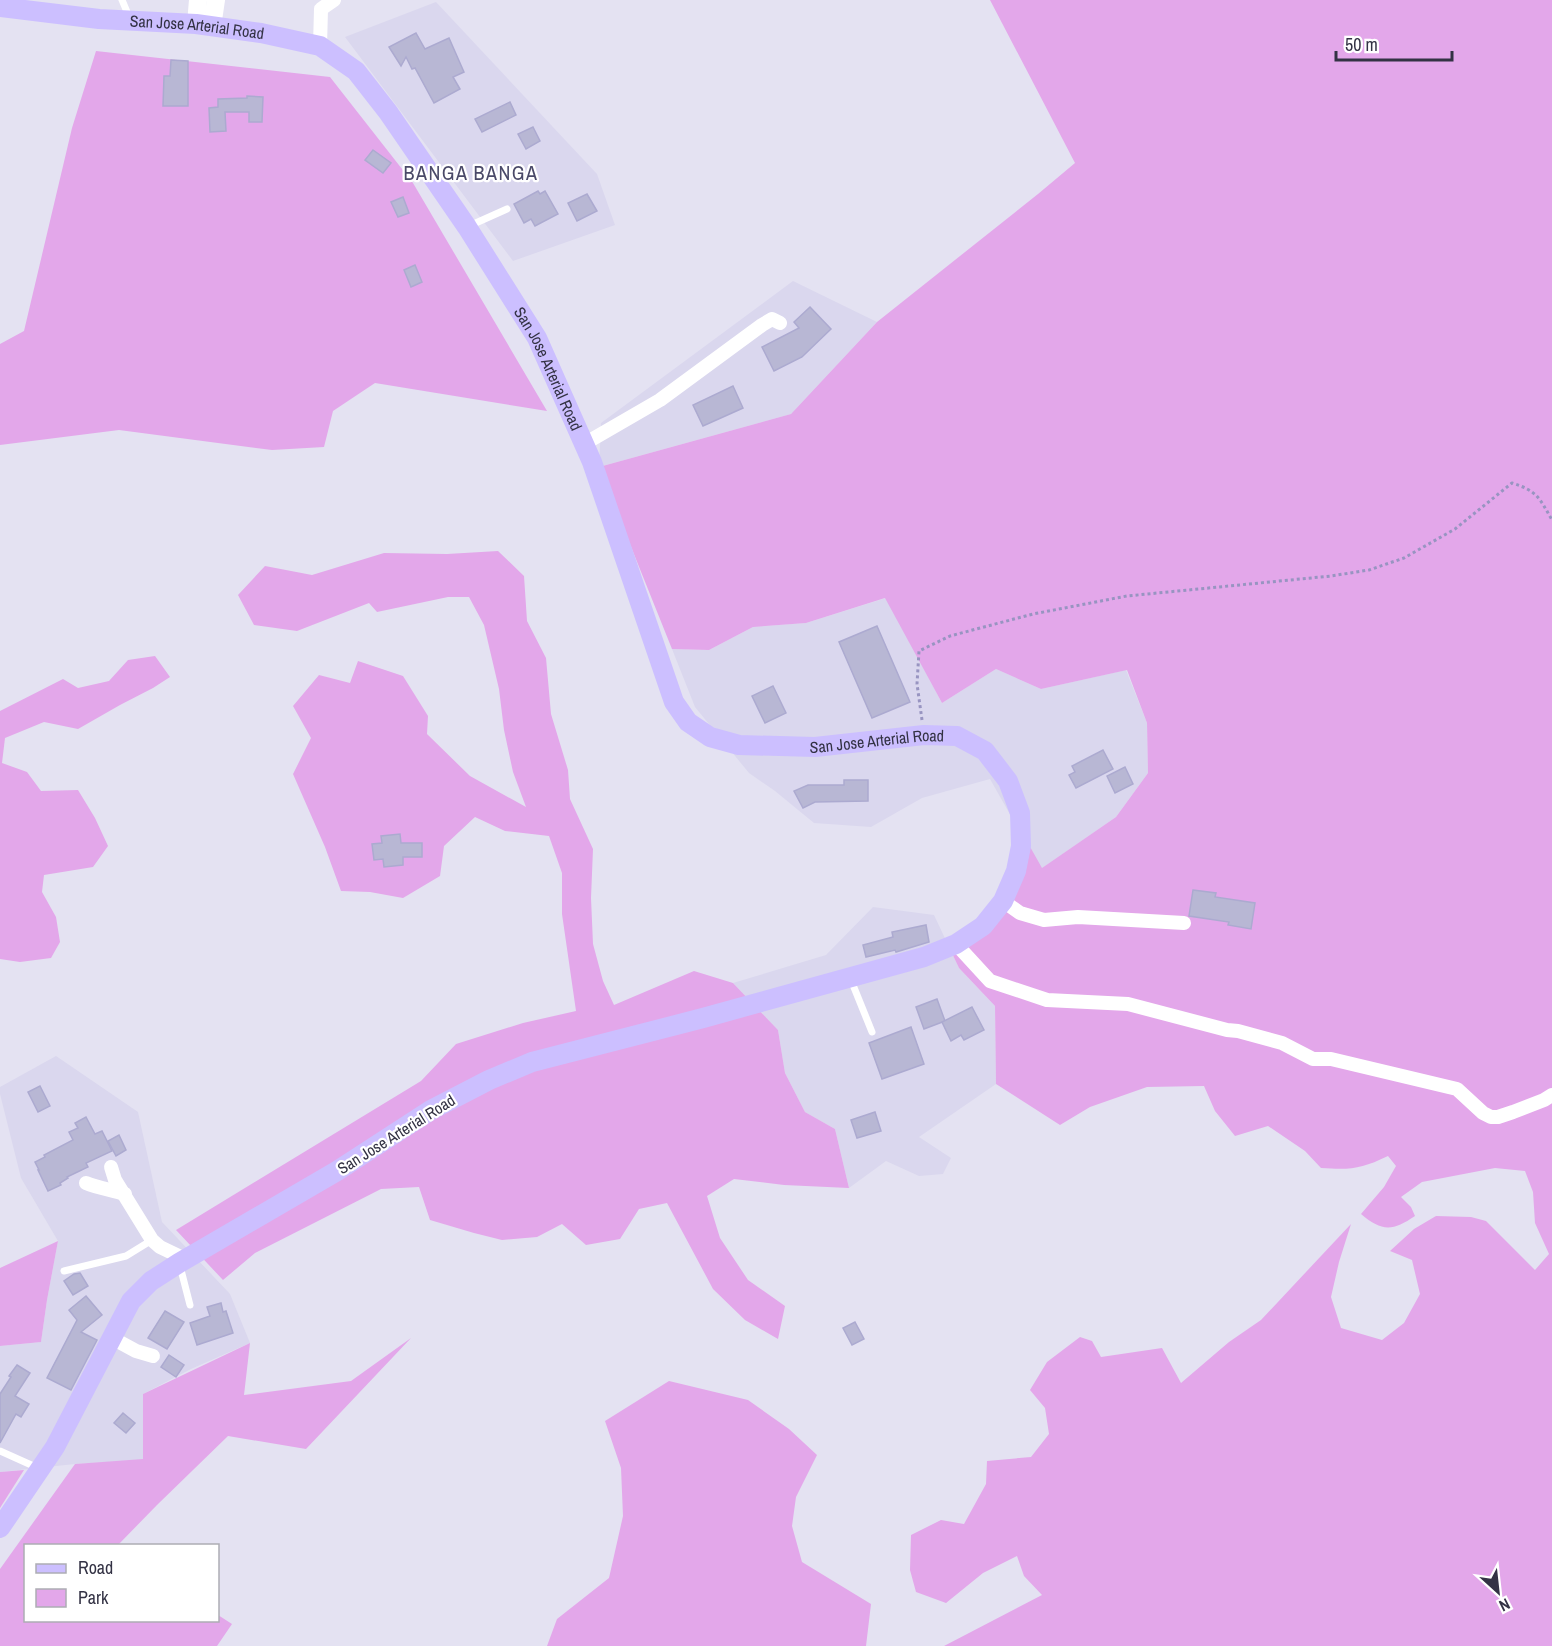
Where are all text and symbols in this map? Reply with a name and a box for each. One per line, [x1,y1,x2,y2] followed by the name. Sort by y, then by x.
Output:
[129,10,266,44] street label: San Jose Arterial Road
[1336,24,1452,62] scale bar
[1345,32,1378,57] text: 50 m
[404,159,539,186] district label: BANGA BANGA
[509,303,588,434] street label: San Jose Arterial Road
[809,724,944,758] street label: San Jose Arterial Road
[333,1089,459,1179] street label: San Jose Arterial Road
[24,1544,219,1622] legend
[78,1555,113,1580] text: Road
[1468,1562,1528,1622] north arrow
[78,1585,109,1610] text: Park
[1496,1593,1514,1617] text: N

